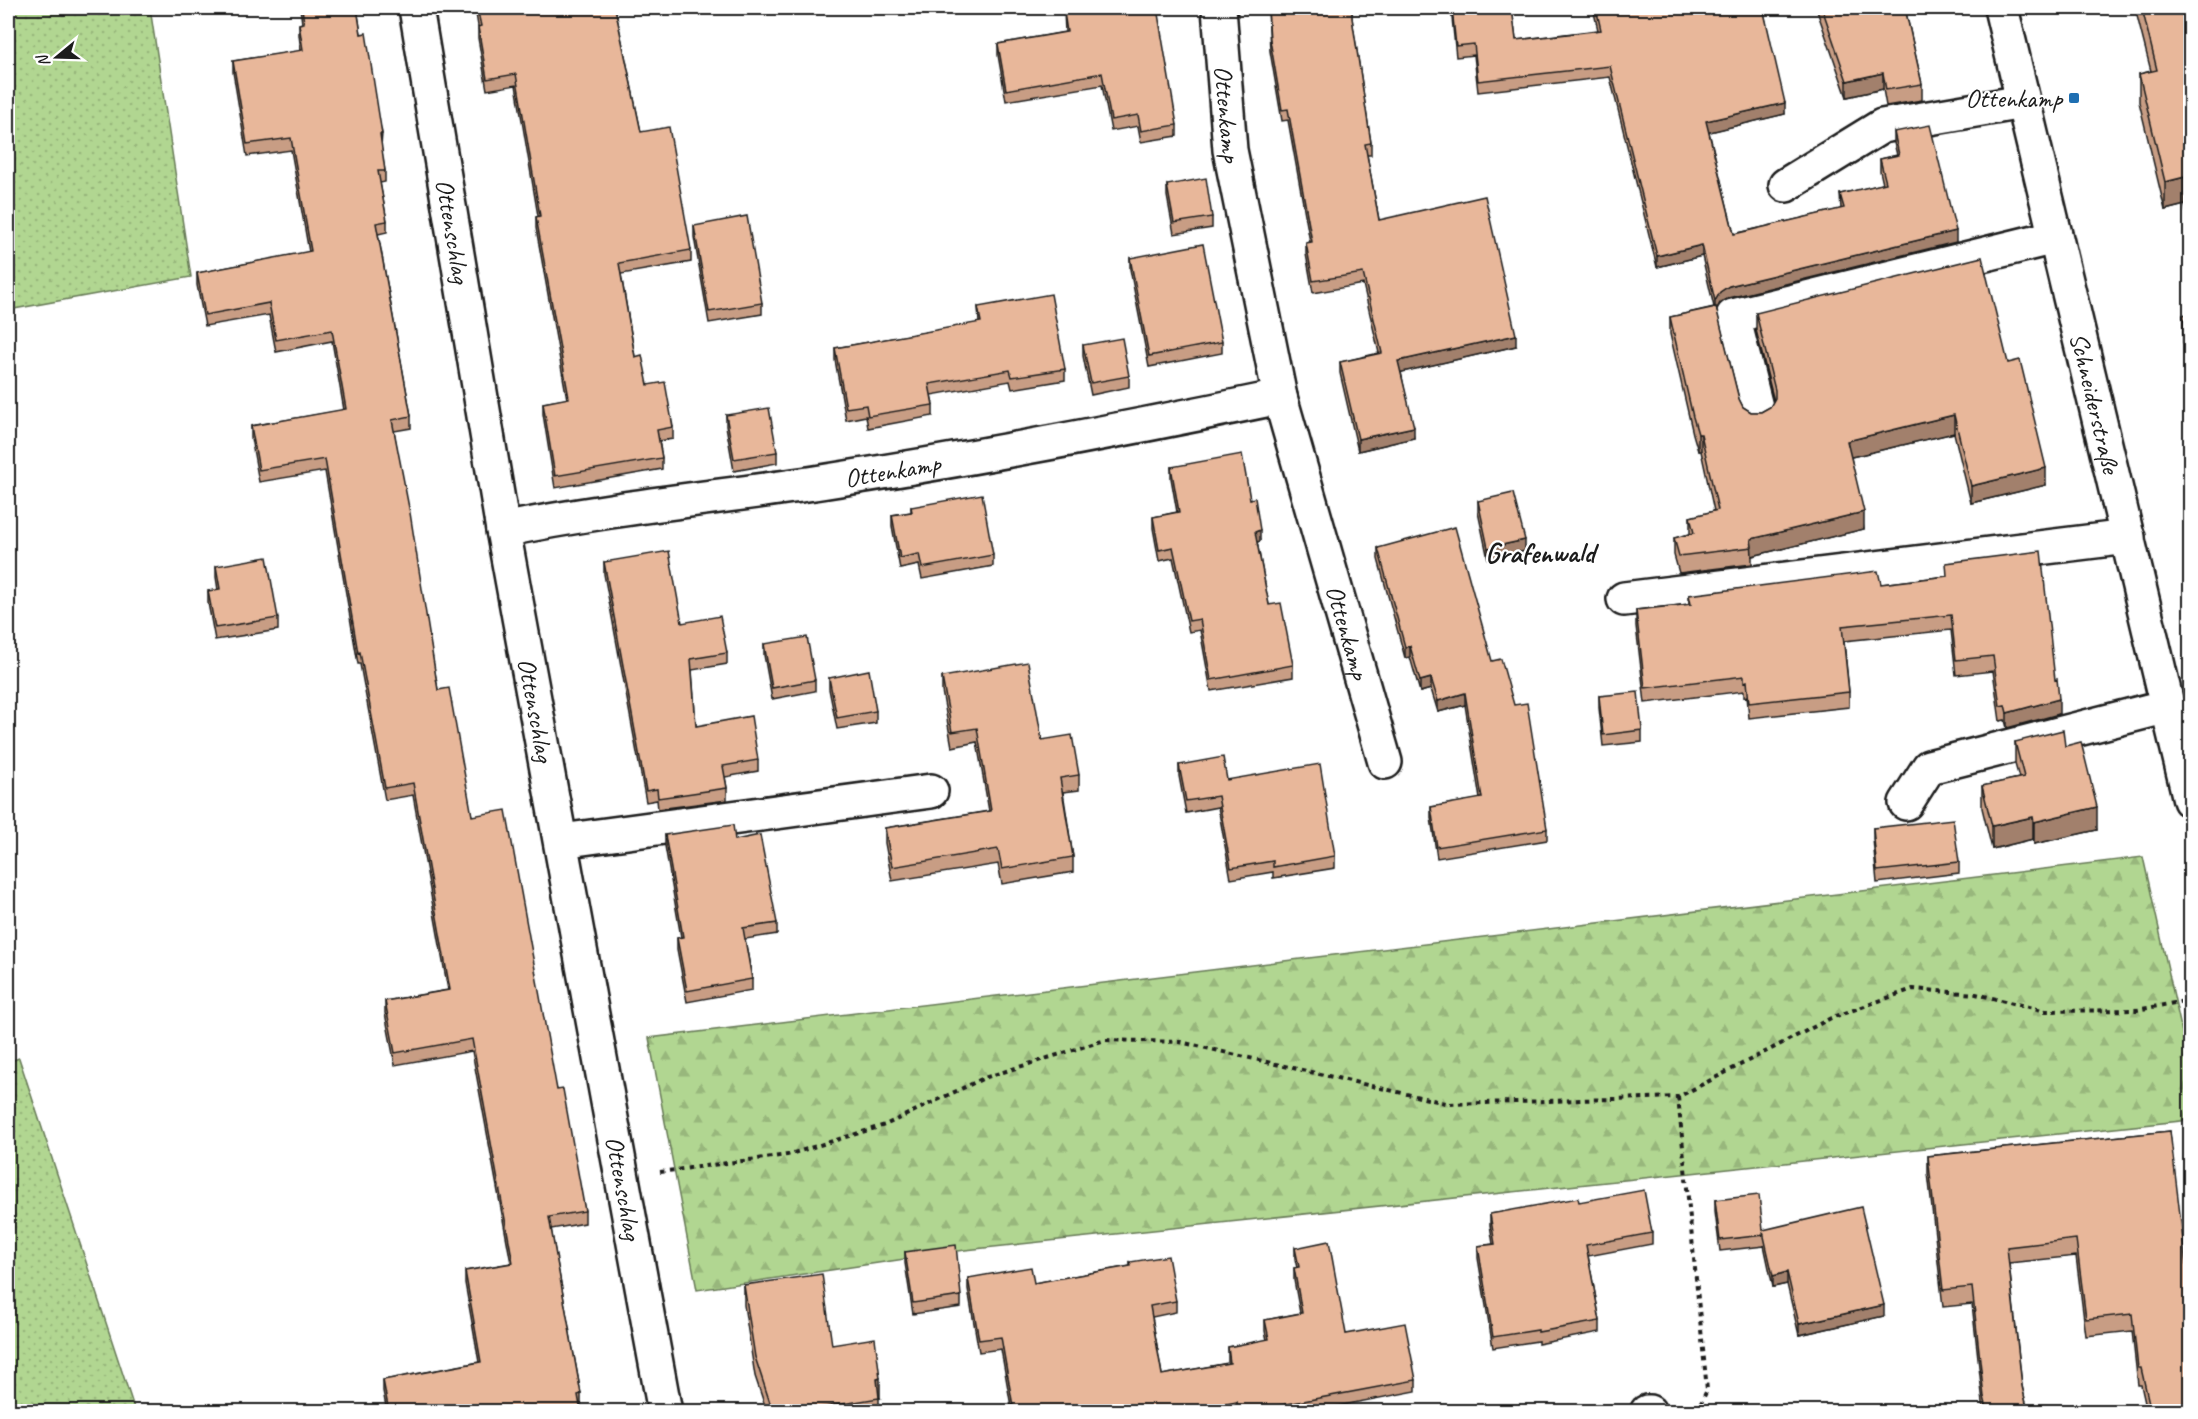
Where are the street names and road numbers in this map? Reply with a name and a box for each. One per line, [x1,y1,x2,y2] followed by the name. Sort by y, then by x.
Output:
[1207,64,1249,167] street label: Ottenkamp
[428,177,478,287] street label: Ottenschlag
[2063,329,2129,479] street label: Schneiderstraße
[842,446,945,495] street label: Ottenkamp
[1318,581,1377,685] street label: Ottenkamp
[510,655,562,766] street label: Ottenschlag
[598,1133,650,1244] street label: Ottenschlag

